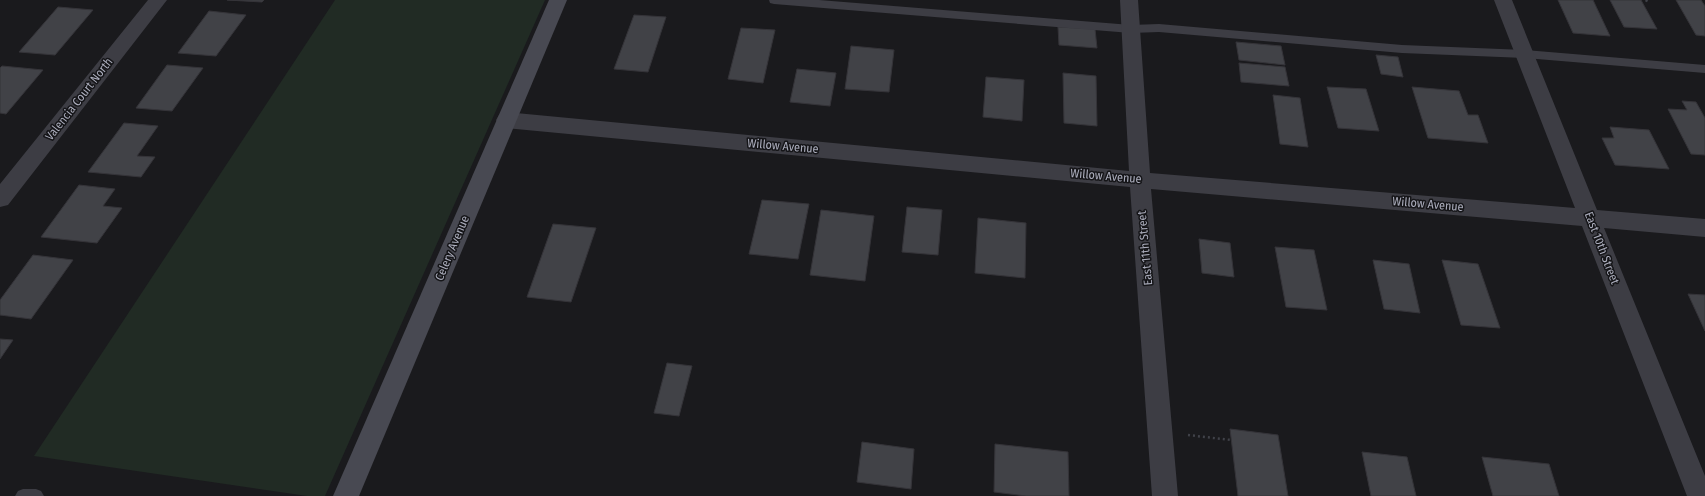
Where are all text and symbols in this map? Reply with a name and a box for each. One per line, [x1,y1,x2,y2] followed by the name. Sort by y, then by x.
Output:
[42,55,116,143] street label: Valencia Court North
[747,136,819,156] street label: Willow Avenue
[1070,166,1142,186] street label: Willow Avenue
[1392,194,1464,214] street label: Willow Avenue
[1135,210,1155,286] street label: East 11th Street
[1582,210,1622,286] street label: East 10th Street
[432,213,472,283] street label: Celery Avenue

